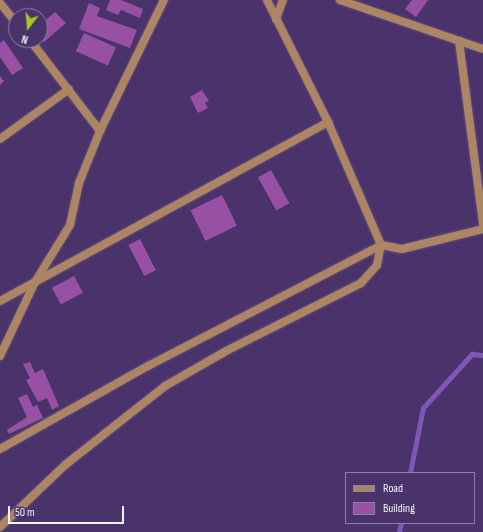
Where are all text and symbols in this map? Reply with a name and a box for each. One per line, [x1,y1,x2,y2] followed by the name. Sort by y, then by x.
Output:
[8,8,48,48] north arrow
[20,32,29,46] text: N
[345,472,475,524] legend
[383,481,403,496] text: Road
[10,498,126,524] scale bar
[383,501,415,516] text: Building
[15,505,35,520] text: 50 m

